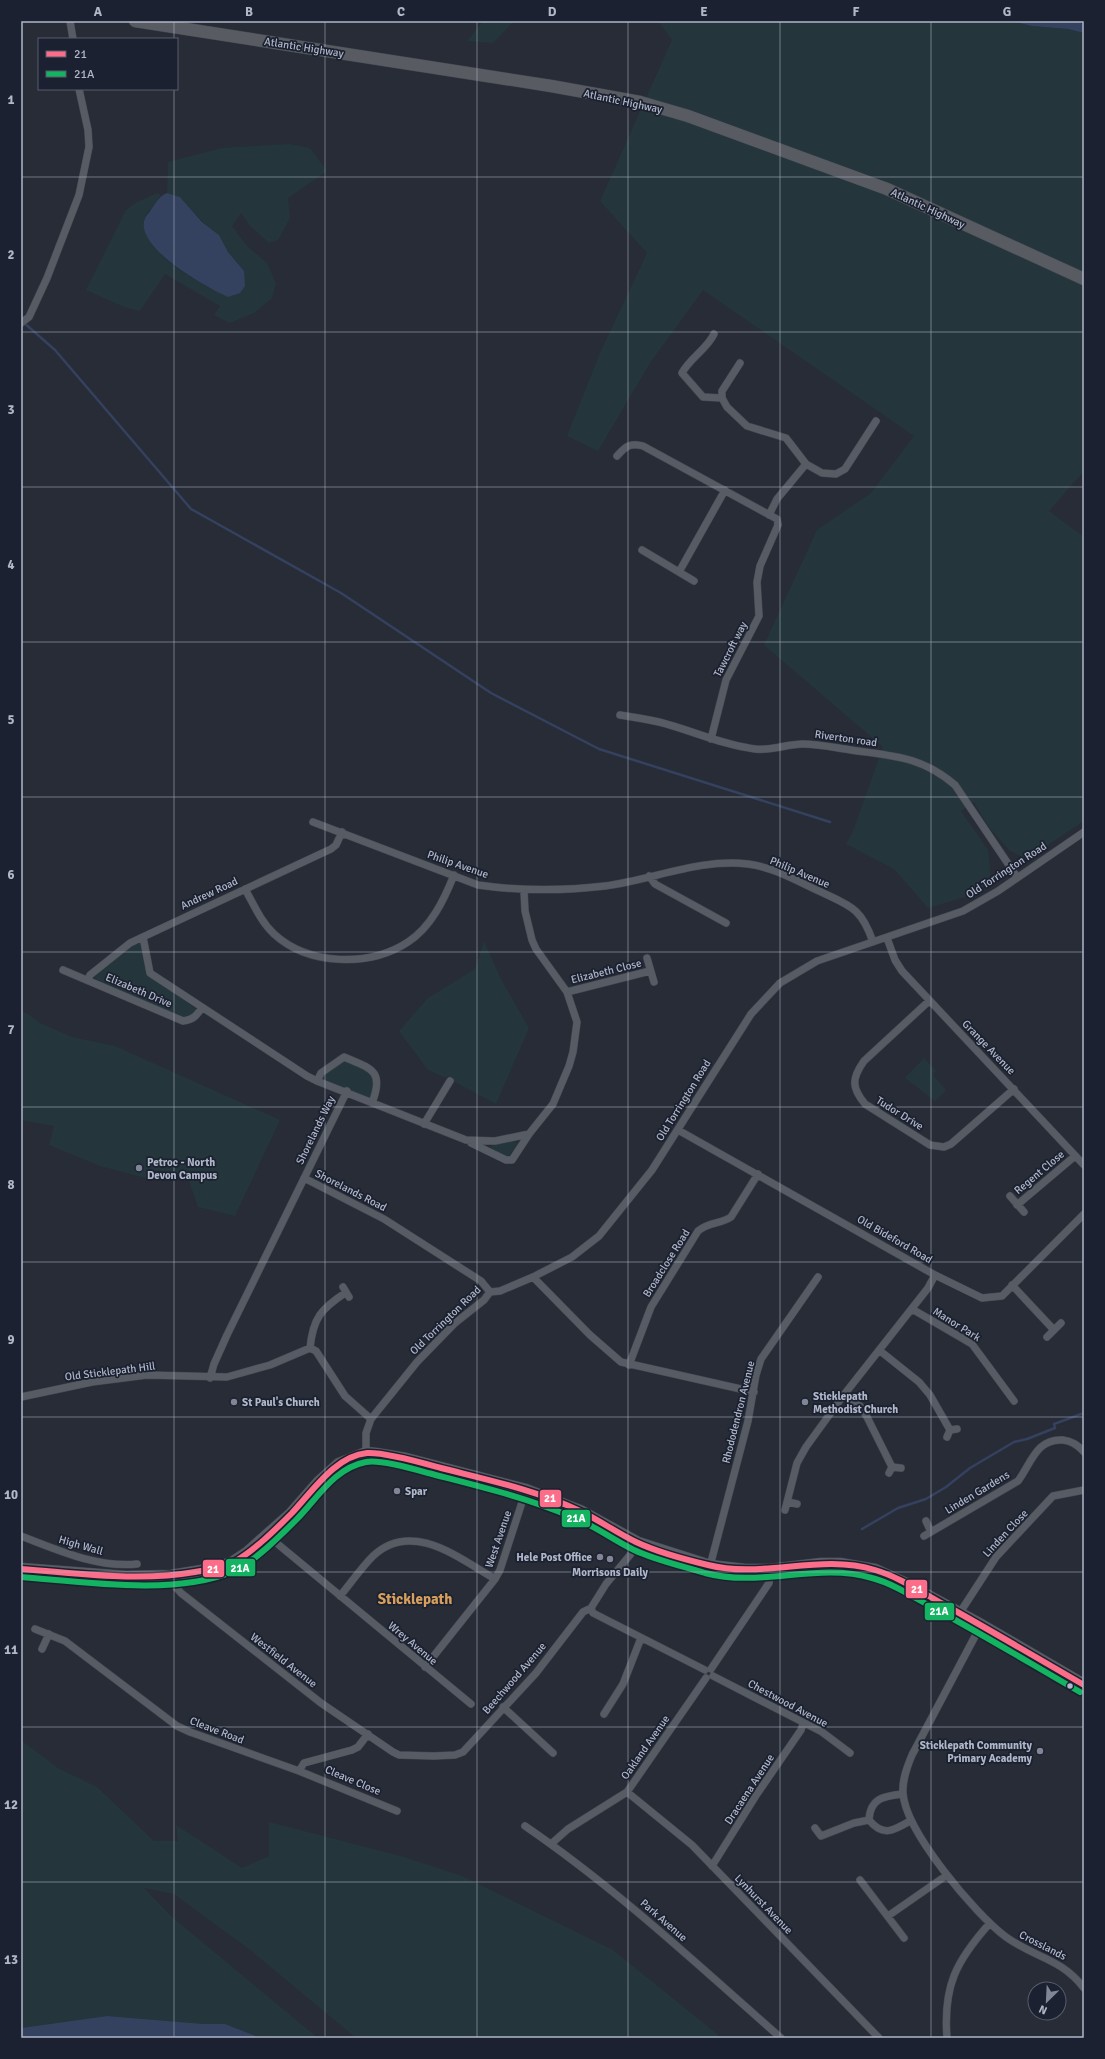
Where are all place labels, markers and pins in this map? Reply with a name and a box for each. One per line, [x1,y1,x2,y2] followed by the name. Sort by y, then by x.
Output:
[147,1156,217,1182] place label: Petroc - North Devon Campus
[134,1163,144,1173] marker: Petroc - North Devon Campus
[813,1390,898,1416] place label: Sticklepath Methodist Church
[242,1396,320,1409] place label: St Paul's Church
[229,1397,239,1407] marker: St Paul's Church
[800,1397,810,1407] marker: Sticklepath Methodist Church
[405,1485,428,1498] place label: Spar
[392,1486,402,1496] marker: Spar
[516,1551,593,1564] place label: Hele Post Office
[595,1552,605,1562] marker: Hele Post Office
[605,1554,615,1564] marker: Morrisons Daily
[572,1566,649,1579] place label: Morrisons Daily
[1065,1681,1075,1691] unlabelled marker
[920,1739,1033,1765] place label: Sticklepath Community Primary Academy
[1035,1746,1045,1756] marker: Sticklepath Community Primary Academy

